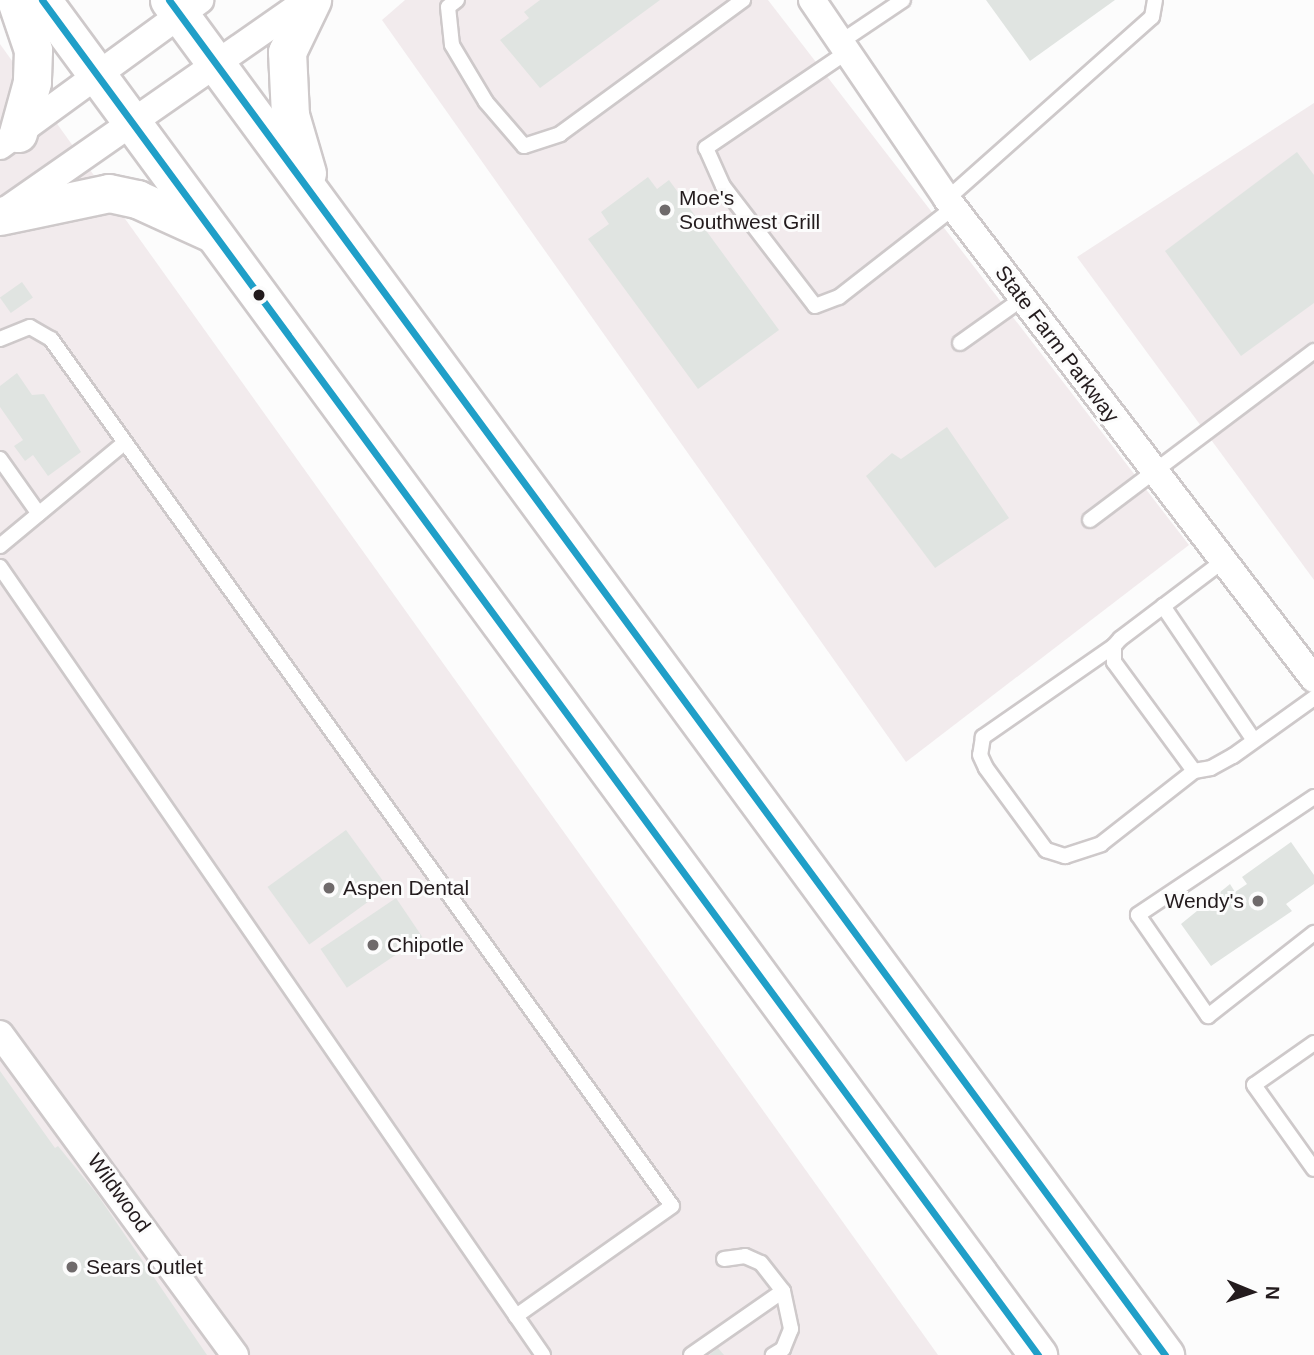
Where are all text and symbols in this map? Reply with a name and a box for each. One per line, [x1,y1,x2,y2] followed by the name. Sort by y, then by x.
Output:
[679,185,820,235] place label: Moe's Southwest Grill
[657,202,673,218] marker: Moe's Southwest Grill
[990,260,1124,428] street label: State Farm Parkway
[252,288,266,302] unlabelled marker
[343,875,469,901] place label: Aspen Dental
[321,880,337,896] marker: Aspen Dental
[1165,888,1244,914] place label: Wendy's
[1250,893,1266,909] marker: Wendy's
[387,932,464,958] place label: Chipotle
[365,937,381,953] marker: Chipotle
[82,1149,156,1237] street label: Wildwood
[86,1254,203,1280] place label: Sears Outlet
[1216,1257,1286,1327] north arrow
[64,1259,80,1275] marker: Sears Outlet
[1262,1286,1283,1300] text: N

